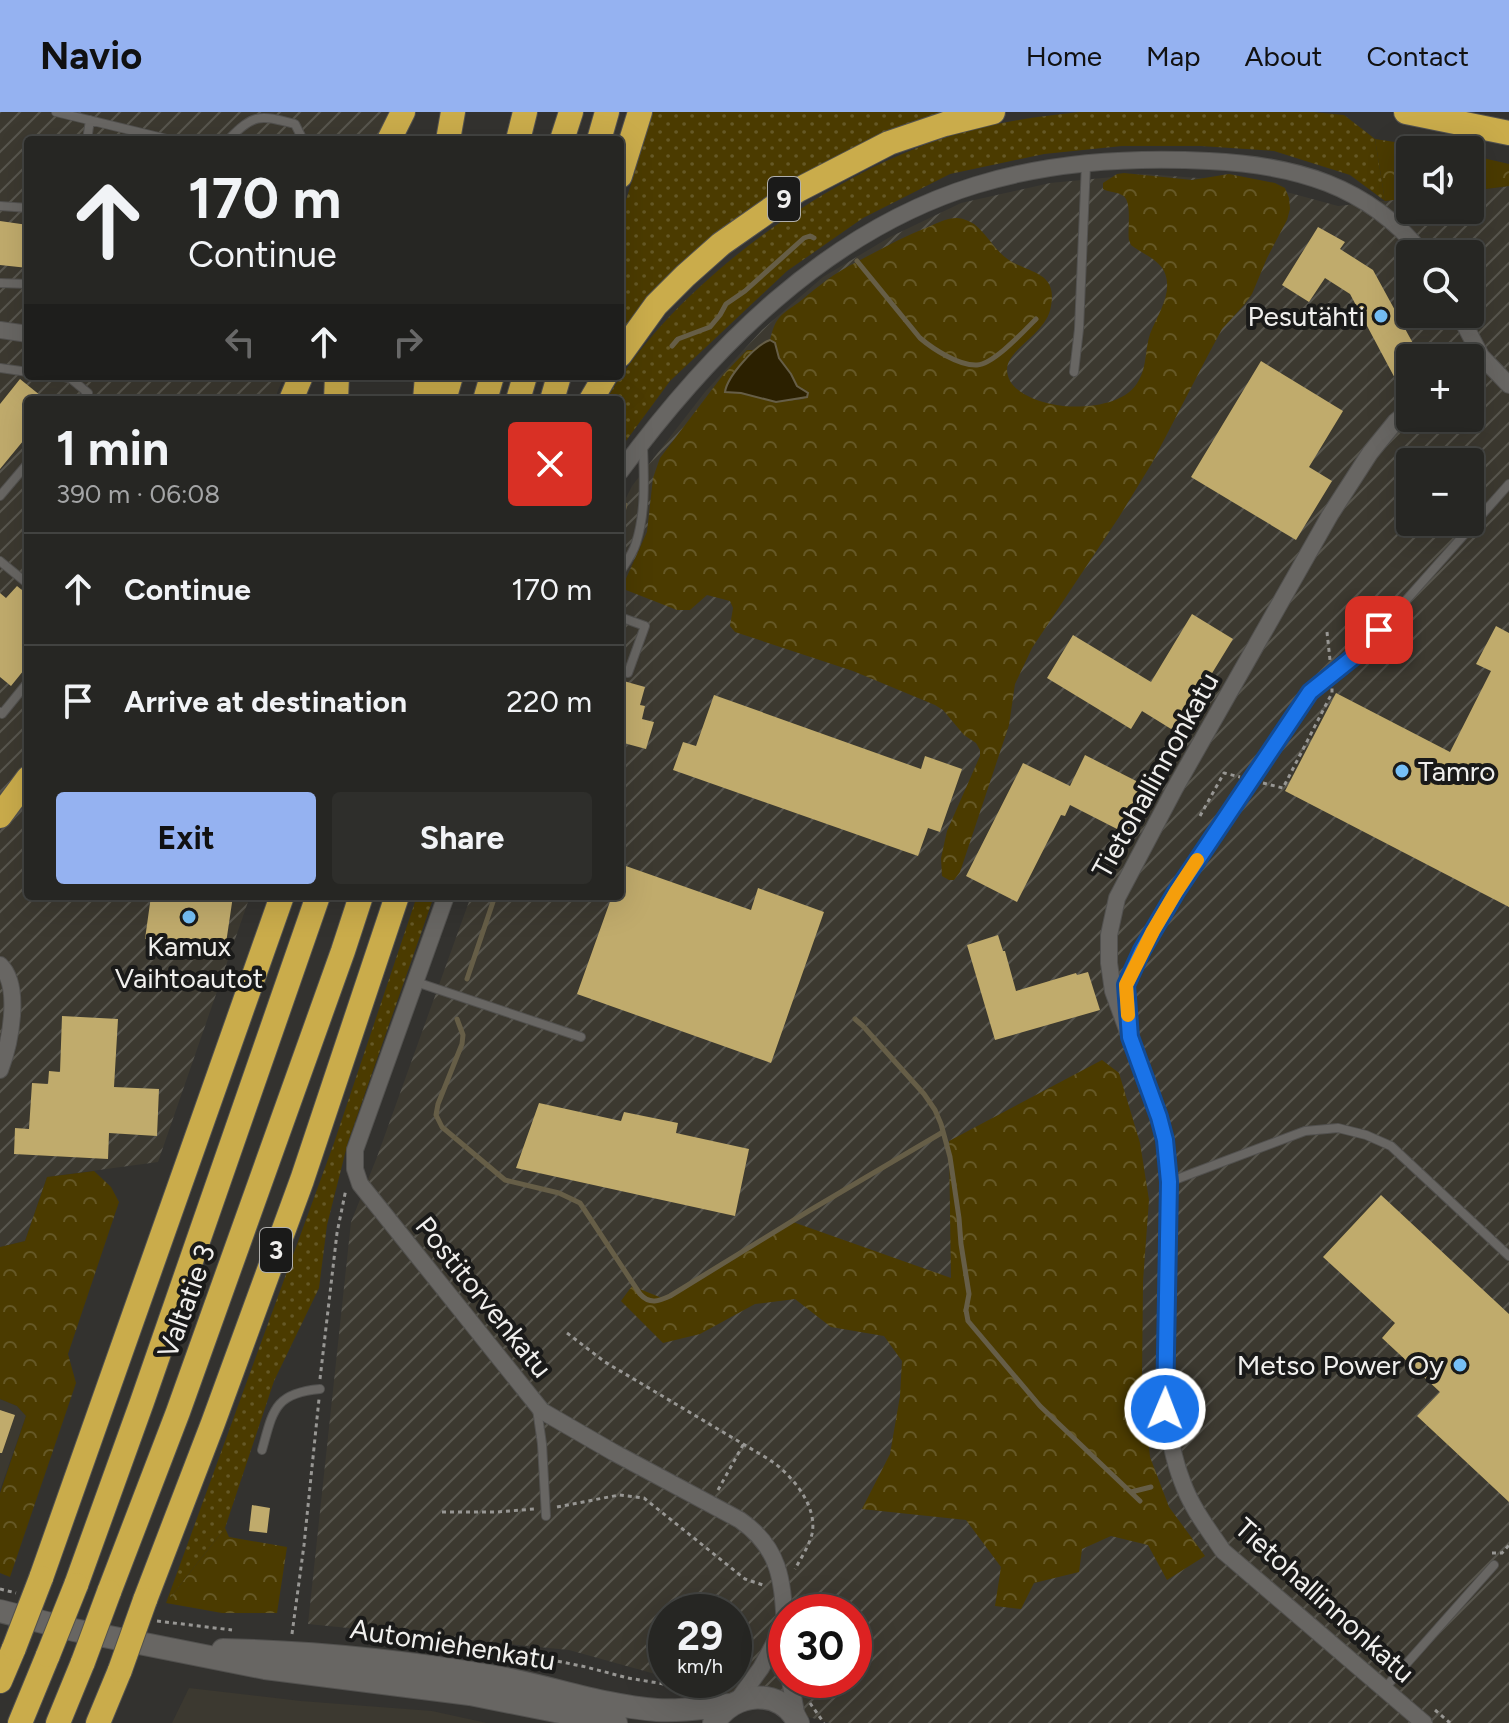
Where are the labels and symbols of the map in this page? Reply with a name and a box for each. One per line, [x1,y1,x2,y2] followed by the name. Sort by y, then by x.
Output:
[768,177,800,221] road number: 9
[1248,299,1365,333] place label: Pesutähti
[1372,307,1390,325] marker: Pesutähti
[1345,596,1413,664] pin
[1084,666,1226,884] street label: Tietohallinnonkatu
[1418,754,1496,788] place label: Tamro
[1393,762,1411,780] marker: Tamro
[180,908,198,926] marker: Kamux Vaihtoautot
[115,929,263,995] place label: Kamux Vaihtoautot
[409,1210,559,1384] street label: Postitorvenkatu
[260,1228,292,1272] road number: 3
[150,1240,222,1362] street label: Valtatie 3
[1237,1348,1444,1382] place label: Metso Power Oy
[1451,1356,1469,1374] marker: Metso Power Oy
[1123,1367,1207,1451] position arrow
[1228,1511,1422,1689] street label: Tietohallinnonkatu
[768,1594,872,1698] speed limit sign: 30
[348,1611,558,1677] street label: Automiehenkatu

